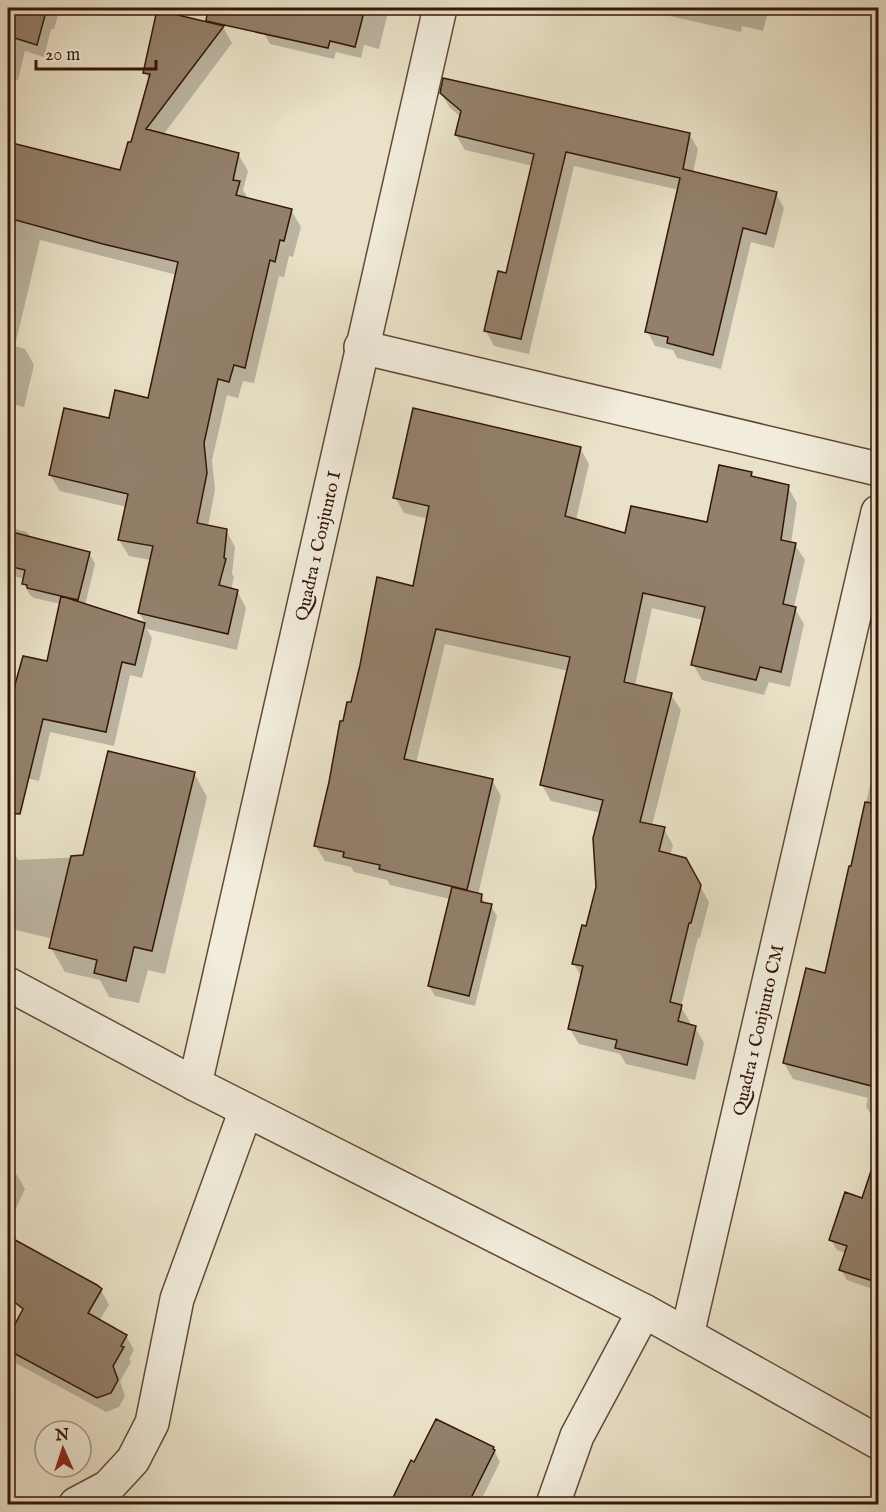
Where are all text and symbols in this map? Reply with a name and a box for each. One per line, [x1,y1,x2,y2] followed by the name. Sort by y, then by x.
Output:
[36,33,156,71] scale bar
[45,44,80,67] text: 20 m
[291,469,347,623] street label: Quadra 1 Conjunto I
[729,942,790,1118] street label: Quadra 1 Conjunto CM
[33,1419,93,1479] north arrow
[54,1426,70,1446] text: N

